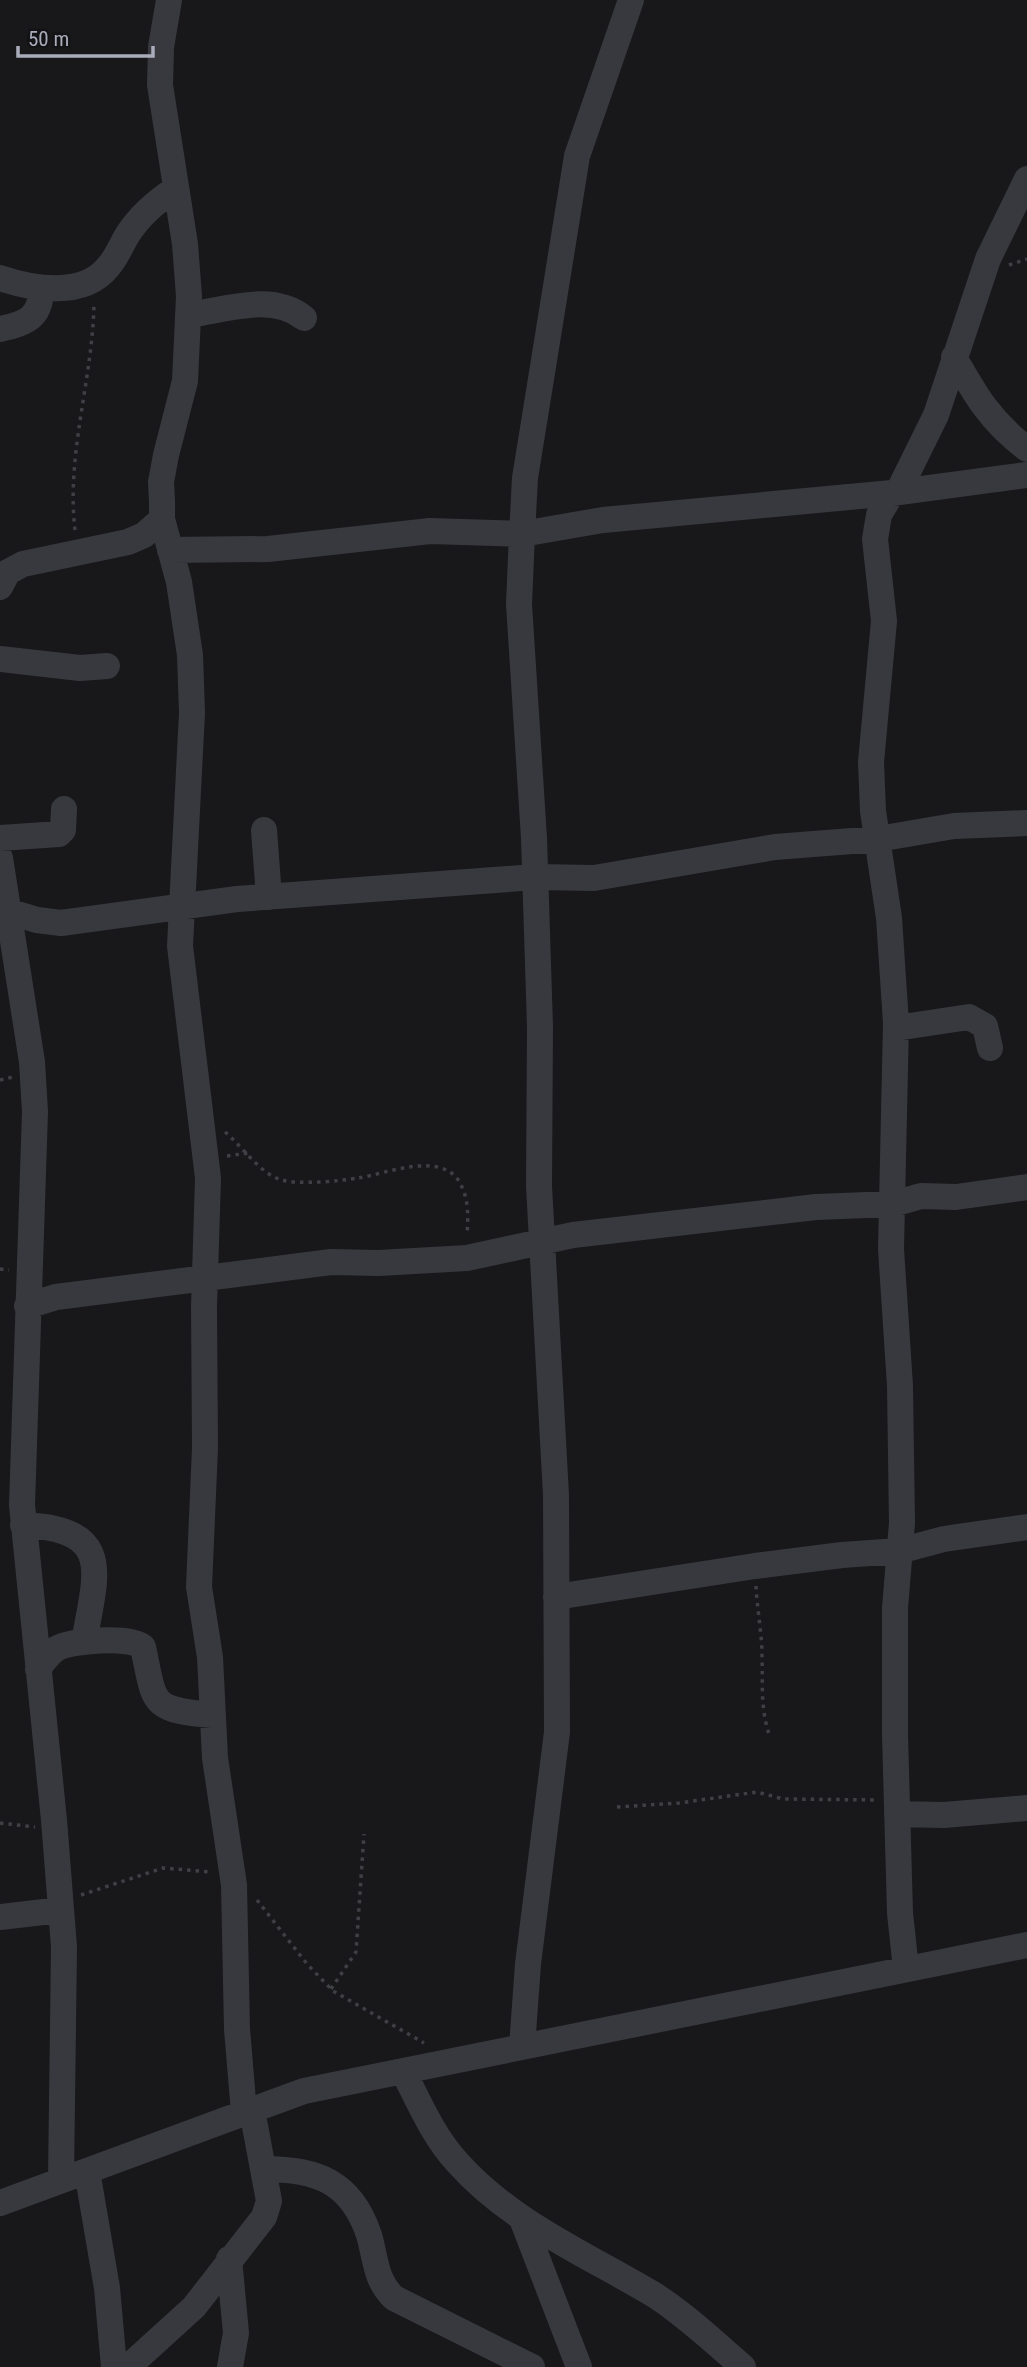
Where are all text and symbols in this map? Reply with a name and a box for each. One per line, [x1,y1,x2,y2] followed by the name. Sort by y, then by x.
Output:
[18,14,152,58] scale bar
[28,27,69,51] text: 50 m

